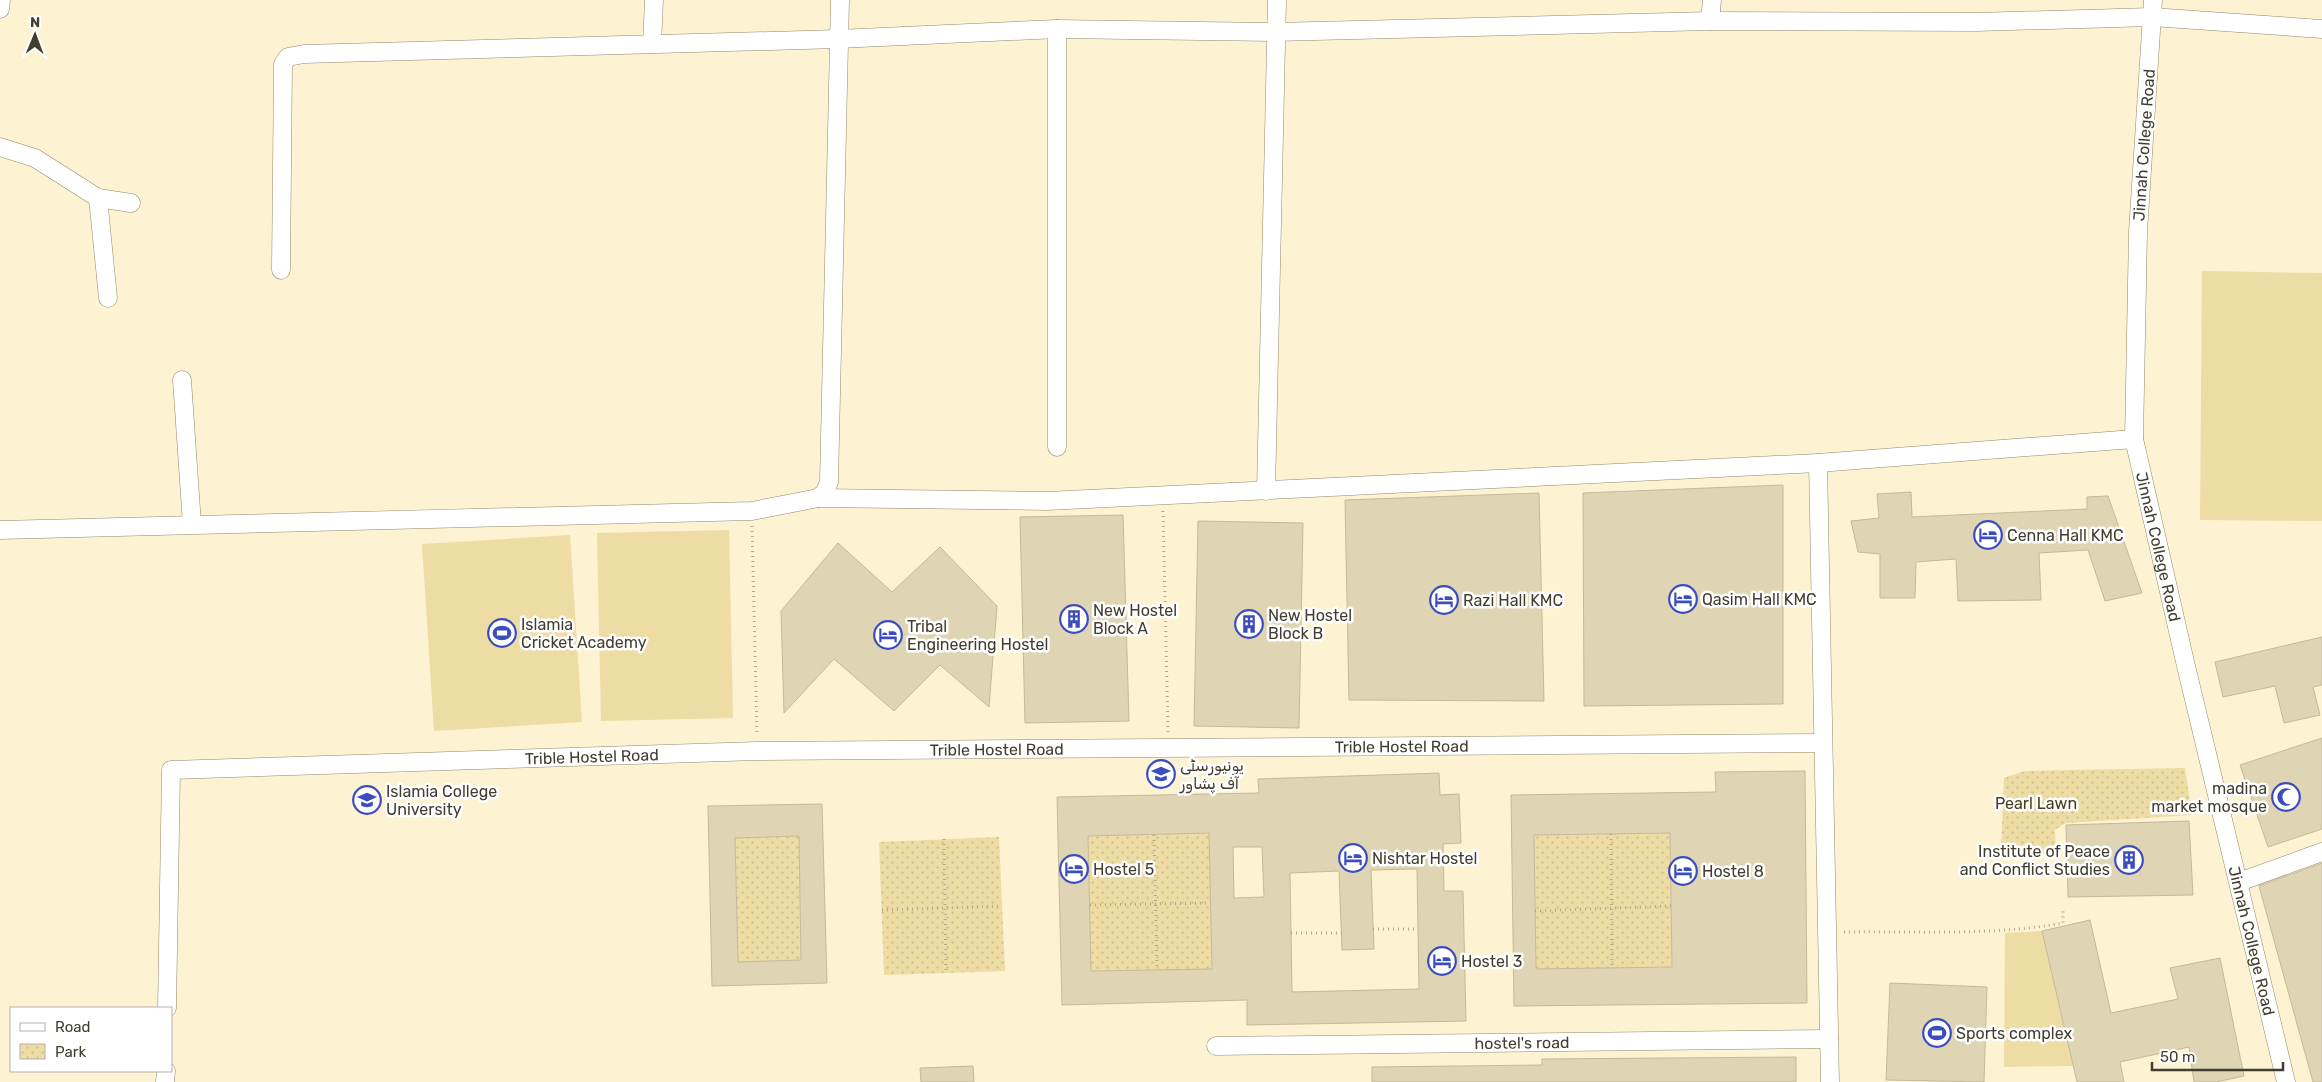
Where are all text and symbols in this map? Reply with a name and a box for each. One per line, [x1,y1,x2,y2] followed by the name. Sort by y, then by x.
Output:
[10,10,60,60] north arrow
[30,14,40,31] text: N
[2129,68,2159,222] street label: Jinnah College Road
[2132,470,2185,623] street label: Jinnah College Road
[1973,520,2003,550] hotel icon: Cenna Hall KMC
[2007,526,2124,545] place label: Cenna Hall KMC
[1668,584,1698,614] hotel icon: Qasim Hall KMC
[1429,585,1459,615] hotel icon: Razi Hall KMC
[1702,590,1817,609] place label: Qasim Hall KMC
[1463,591,1563,610] place label: Razi Hall KMC
[1093,601,1177,638] place label: New Hostel Block A
[1059,604,1089,634] building icon: New Hostel Block A
[1268,606,1352,643] place label: New Hostel Block B
[1234,609,1264,639] building icon: New Hostel Block B
[521,615,647,652] place label: Islamia Cricket Academy
[907,617,1048,654] place label: Tribal Engineering Hostel
[487,618,517,648] sports icon: Islamia Cricket Academy
[873,620,903,650] hotel icon: Tribal Engineering Hostel
[1335,736,1469,756] street label: Trible Hostel Road
[930,739,1064,759] street label: Trible Hostel Road
[524,745,659,768] street label: Trible Hostel Road
[1179,756,1244,794] place label: یونیورسٹی آف پشاور
[1146,759,1176,789] school or university icon: یونیورسٹی آف پشاور
[2151,779,2267,816] place label: madina market mosque
[386,782,497,819] place label: Islamia College University
[2271,782,2301,812] mosque icon: madina market mosque
[352,785,382,815] school or university icon: Islamia College University
[1995,794,2077,813] park label: Pearl Lawn
[1960,842,2110,879] place label: Institute of Peace and Conflict Studies
[1338,843,1368,873] hotel icon: Nishtar Hostel
[2114,845,2144,875] building icon: Institute of Peace and Conflict Studies
[1372,849,1477,868] place label: Nishtar Hostel
[1059,854,1089,884] hotel icon: Hostel 5
[1668,856,1698,886] hotel icon: Hostel 8
[1093,860,1154,879] place label: Hostel 5
[1702,862,1764,881] place label: Hostel 8
[2225,864,2279,1017] street label: Jinnah College Road
[1427,946,1457,976] hotel icon: Hostel 3
[1461,952,1522,971] place label: Hostel 3
[10,1007,172,1072] legend
[55,1018,91,1036] text: Road
[1922,1018,1952,1048] sports icon: Sports complex
[1956,1024,2073,1043] place label: Sports complex
[1474,1032,1570,1053] street label: hostel's road
[2152,1040,2283,1072] scale bar
[55,1043,86,1061] text: Park
[2160,1048,2195,1066] text: 50 m

